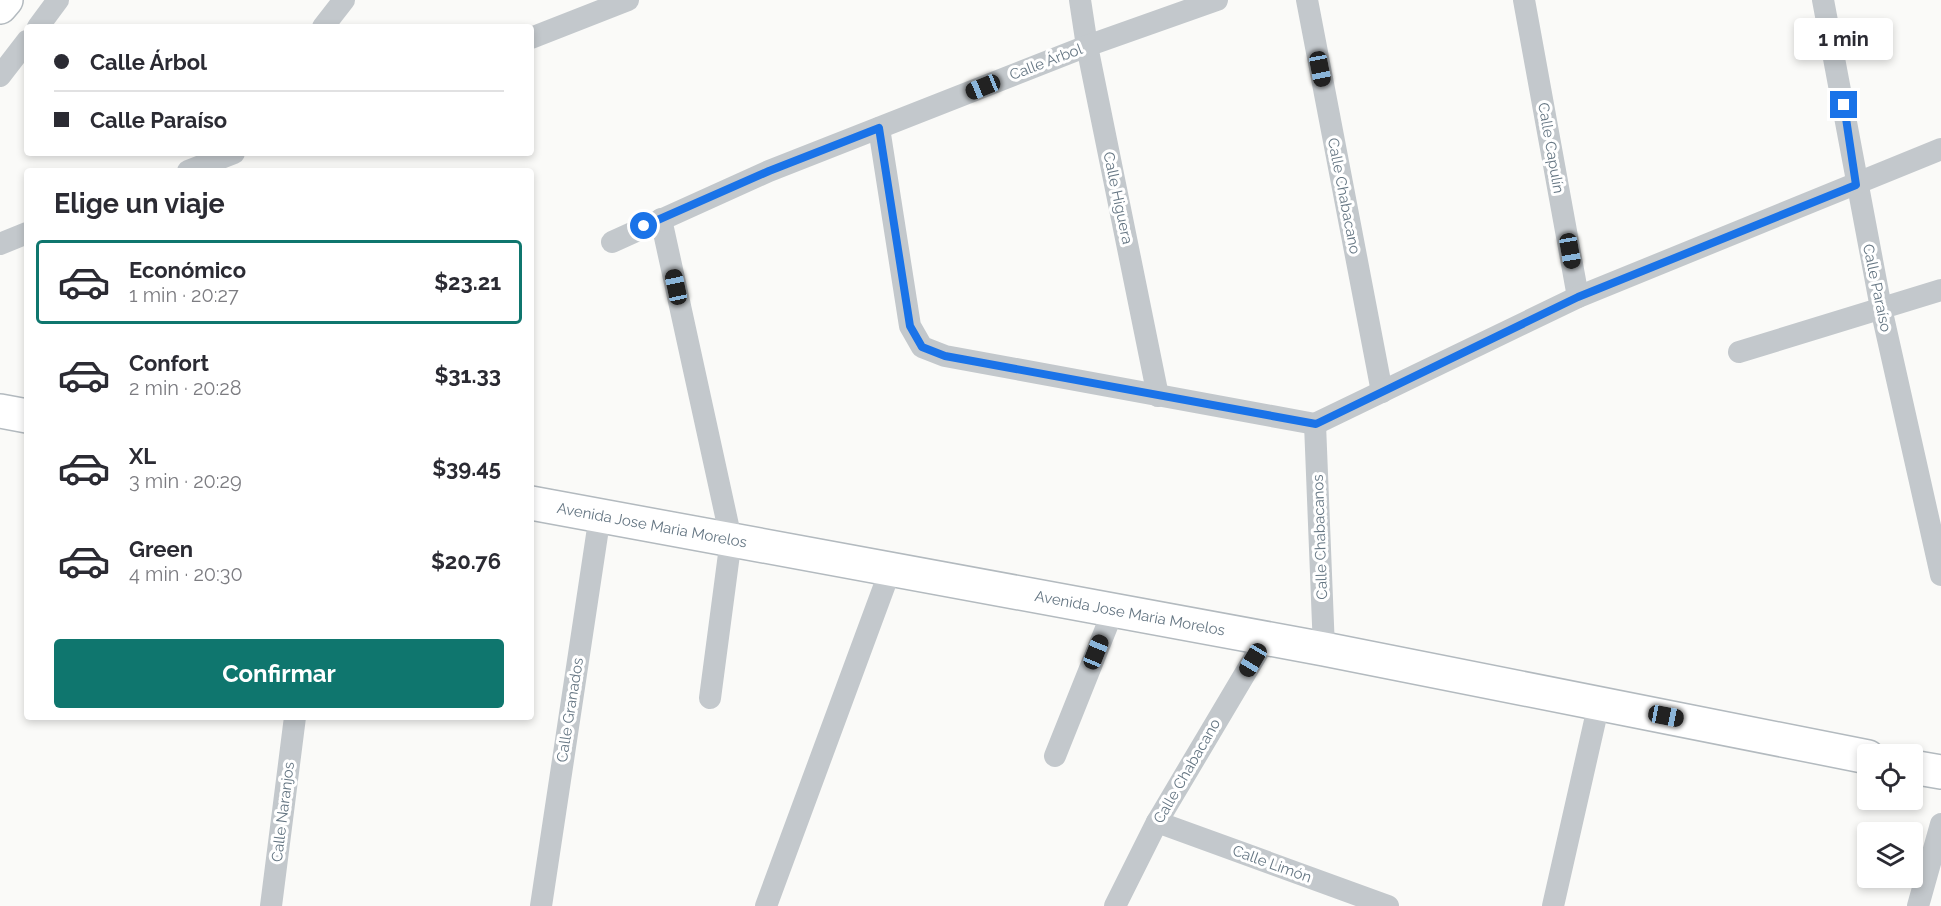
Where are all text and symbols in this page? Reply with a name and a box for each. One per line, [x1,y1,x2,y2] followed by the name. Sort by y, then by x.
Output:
[1794,18,1894,60] callout: 1 min
[1818,27,1869,51] text: 1 min
[1007,40,1086,84] street label: Calle Árbol
[90,49,207,75] text: Calle Árbol
[1308,50,1332,88] car
[963,72,1003,102] car
[1830,91,1857,118] route end
[1534,101,1568,195] street label: Calle Capulín
[90,107,227,133] text: Calle Paraíso
[1324,136,1364,256] street label: Calle Chabacano
[1099,150,1137,246] street label: Calle Higuera
[54,188,225,219] text: Elige un viaje
[630,212,657,239] route start
[1558,232,1582,270] car
[1859,242,1895,334] street label: Calle Paraíso
[57,255,111,309] icon: car
[129,257,246,283] text: Económico
[663,268,689,306] car
[434,269,501,295] text: $23.21
[129,283,239,307] text: 1 min · 20:27
[57,348,111,402] icon: car
[129,350,209,376] text: Confort
[435,362,501,388] text: $31.33
[129,376,242,400] text: 2 min · 20:28
[57,441,111,495] icon: car
[129,443,156,469] text: XL
[432,455,501,481] text: $39.45
[129,469,242,493] text: 3 min · 20:29
[1309,474,1331,600] street label: Calle Chabacanos
[555,499,749,552] street label: Avenida Jose Maria Morelos
[57,534,111,588] icon: car
[129,536,193,562] text: Green
[431,548,501,574] text: $20.76
[129,562,243,586] text: 4 min · 20:30
[1033,587,1226,640] street label: Avenida Jose Maria Morelos
[1081,632,1111,672] car
[54,639,504,708] button: Confirmar
[1236,640,1270,680] car
[553,656,587,764] street label: Calle Granados
[1647,704,1685,728] car
[1150,715,1224,827] street label: Calle Chabacano
[1857,744,1923,888] map controls
[1857,744,1923,810] button: locate
[268,761,298,863] street label: Calle Naranjos
[1857,822,1923,888] button: layers
[1230,841,1314,887] street label: Calle Limón

